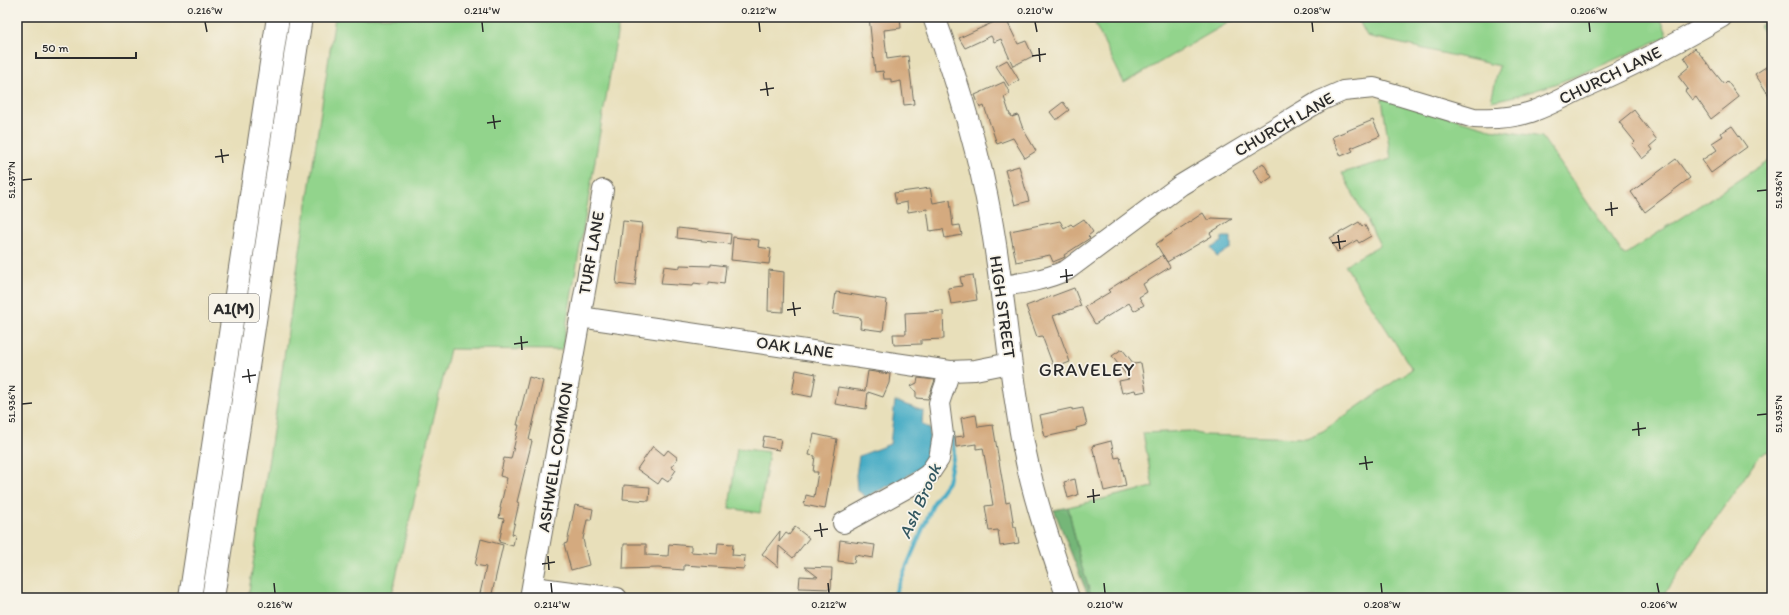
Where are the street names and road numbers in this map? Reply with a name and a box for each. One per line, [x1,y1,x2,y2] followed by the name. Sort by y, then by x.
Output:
[1556,42,1664,108] street label: CHURCH LANE
[1231,88,1337,160] street label: CHURCH LANE
[574,210,608,296] street label: TURF LANE
[986,254,1020,360] street label: HIGH STREET
[209,294,259,322] road number: A1(M)
[755,332,835,362] street label: OAK LANE
[533,381,577,533] street label: ASHWELL COMMON

